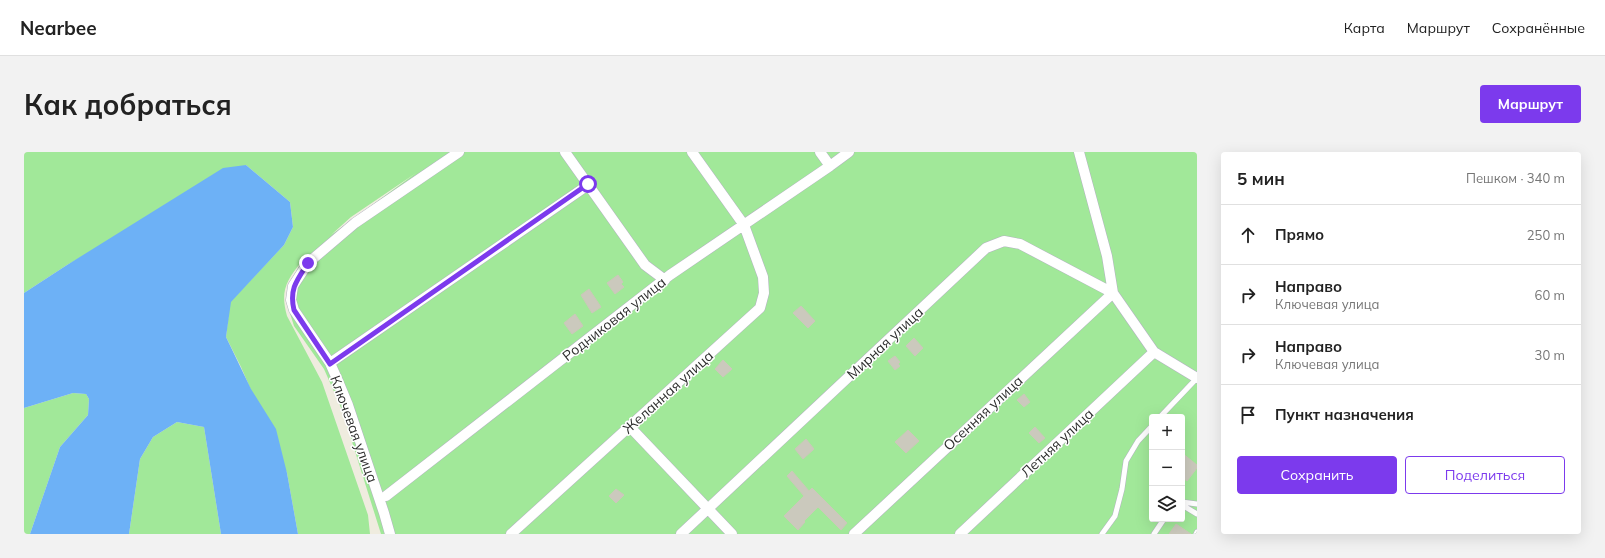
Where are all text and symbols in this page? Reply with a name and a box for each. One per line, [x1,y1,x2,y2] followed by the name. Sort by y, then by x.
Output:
[20,16,97,40] text: Nearbee
[1344,19,1385,37] text: Карта
[1407,19,1470,37] text: Маршрут
[1492,19,1585,37] text: Сохранённые
[1480,85,1581,123] button: Маршрут
[24,87,232,122] text: Как добраться
[1237,168,1285,189] text: 5 мин
[1466,170,1565,186] text: Пешком · 340 m
[579,175,597,193] route start
[1237,224,1259,246] icon: ahead
[1275,225,1324,244] text: Прямо
[1527,227,1565,243] text: 250 m
[299,254,317,272] route end
[559,273,669,365] street label: Родниковая улица
[1275,277,1342,296] text: Направо
[1237,284,1259,306] icon: right
[1535,287,1565,303] text: 60 m
[1275,296,1380,312] text: Ключевая улица
[843,303,927,383] street label: Мирная улица
[1275,337,1342,356] text: Направо
[1237,344,1259,366] icon: right
[619,347,717,437] street label: Желанная улица
[1535,347,1565,363] text: 30 m
[1275,356,1380,372] text: Ключевая улица
[939,372,1027,454] street label: Осенняя улица
[326,373,382,485] street label: Ключевая улица
[1237,404,1259,426] icon: arrive
[1017,405,1097,481] street label: Летняя улица
[1275,405,1414,424] text: Пункт назначения
[1149,414,1185,522] map controls
[1149,414,1185,450] button: +
[1149,450,1185,486] button: −
[1237,456,1397,494] button: Сохранить
[1405,456,1565,494] button: Поделиться
[1149,486,1185,522] button: layers

